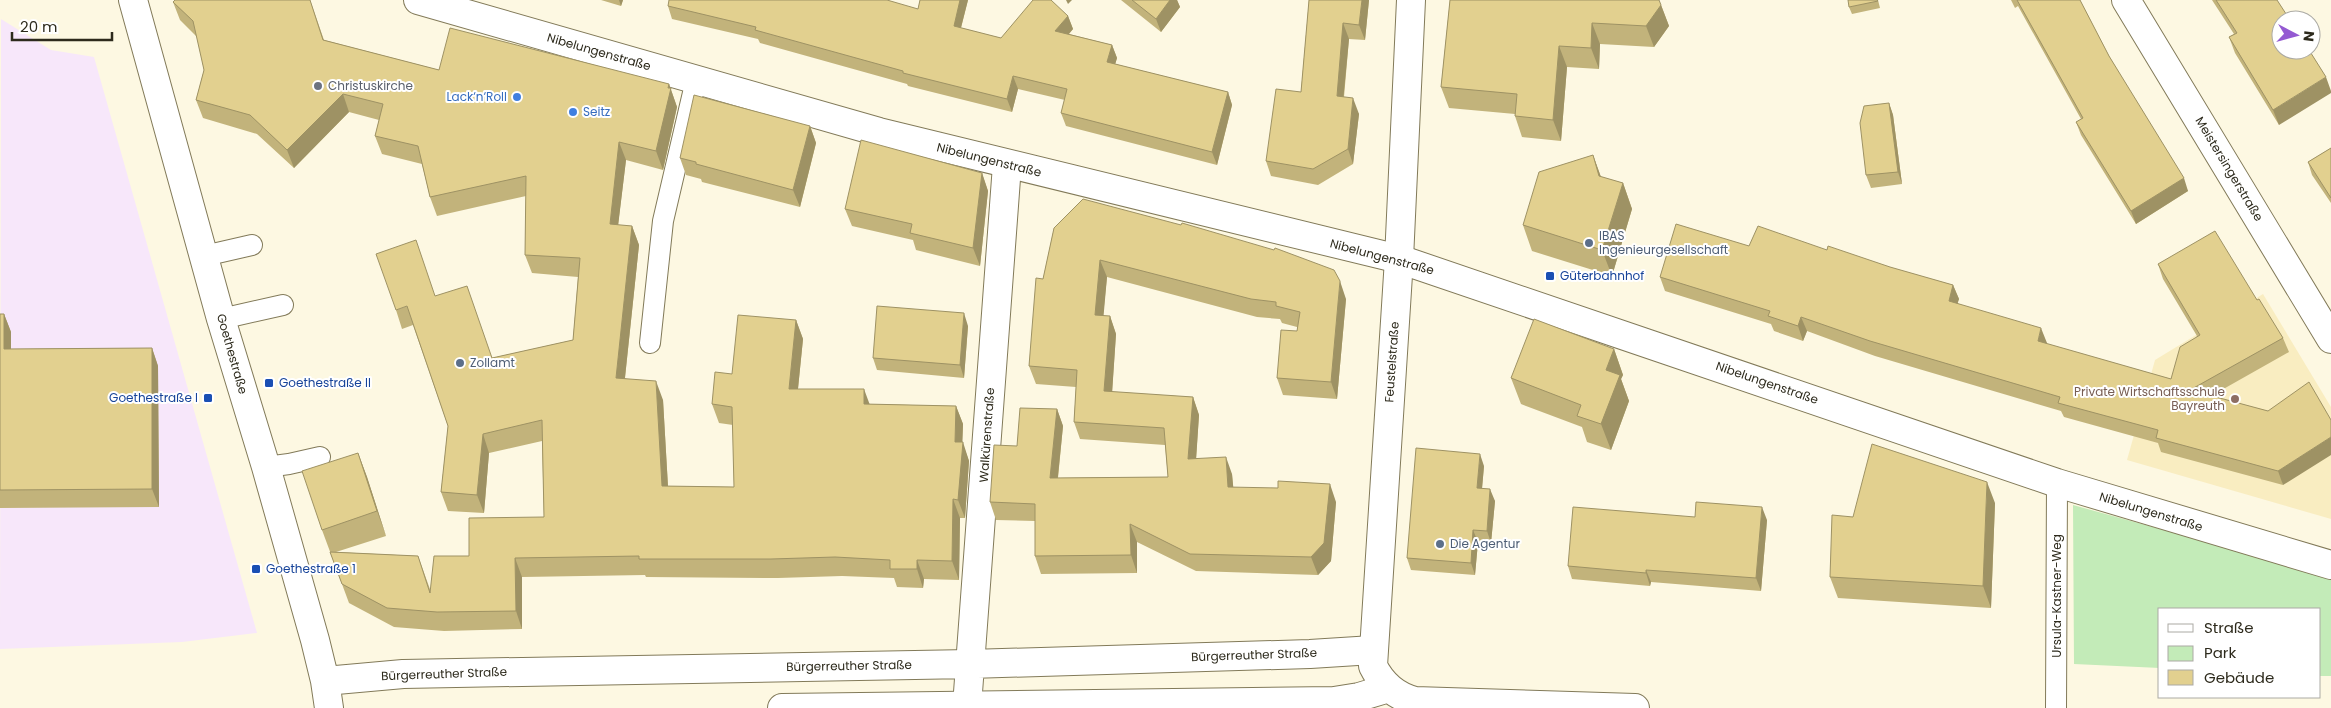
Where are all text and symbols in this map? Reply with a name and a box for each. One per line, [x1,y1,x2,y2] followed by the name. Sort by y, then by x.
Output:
[12,10,112,42] scale bar
[2271,10,2321,60] north arrow
[20,16,58,37] text: 20 m
[545,29,653,74] street label: Nibelungenstraße
[2298,30,2319,43] text: N
[328,77,413,94] place label: Christuskirche
[312,80,324,92] marker: Christuskirche
[446,88,507,105] place label: Lack‘n‘Roll
[511,91,523,103] marker: Lack‘n‘Roll
[583,103,610,120] place label: Seitz
[567,106,579,118] marker: Seitz
[2191,113,2267,224] street label: Meistersingerstraße
[935,138,1043,181] street label: Nibelungenstraße
[1599,227,1728,258] place label: IBAS Ingenieurgesellschaft
[1328,234,1436,279] street label: Nibelungenstraße
[1583,237,1595,249] marker: IBAS Ingenieurgesellschaft
[1560,267,1644,284] place label: Güterbahnhof
[1544,270,1556,282] marker: Güterbahnhof
[213,312,252,396] street label: Goethestraße
[1380,321,1403,403] street label: Feustelstraße
[470,354,515,371] place label: Zollamt
[454,357,466,369] marker: Zollamt
[1714,357,1821,408] street label: Nibelungenstraße
[279,374,371,391] place label: Goethestraße II
[263,377,275,389] marker: Goethestraße II
[2074,383,2225,414] place label: Private Wirtschaftsschule Bayreuth
[975,387,998,483] street label: Walkürenstraße
[109,389,198,406] place label: Goethestraße I
[202,392,214,404] marker: Goethestraße I
[2229,393,2241,405] marker: Private Wirtschaftsschule Bayreuth
[2097,488,2205,535] street label: Nibelungenstraße
[2048,534,2065,658] street label: Ursula-Kastner-Weg
[1450,535,1520,552] place label: Die Agentur
[1434,538,1446,550] marker: Die Agentur
[266,560,356,577] place label: Goethestraße 1
[250,563,262,575] marker: Goethestraße 1
[2158,608,2321,698] legend
[2204,617,2254,638] text: Straße
[2204,642,2236,663] text: Park
[1191,644,1317,665] street label: Bürgerreuther Straße
[786,656,912,675] street label: Bürgerreuther Straße
[381,663,507,684] street label: Bürgerreuther Straße
[2204,667,2274,688] text: Gebäude

